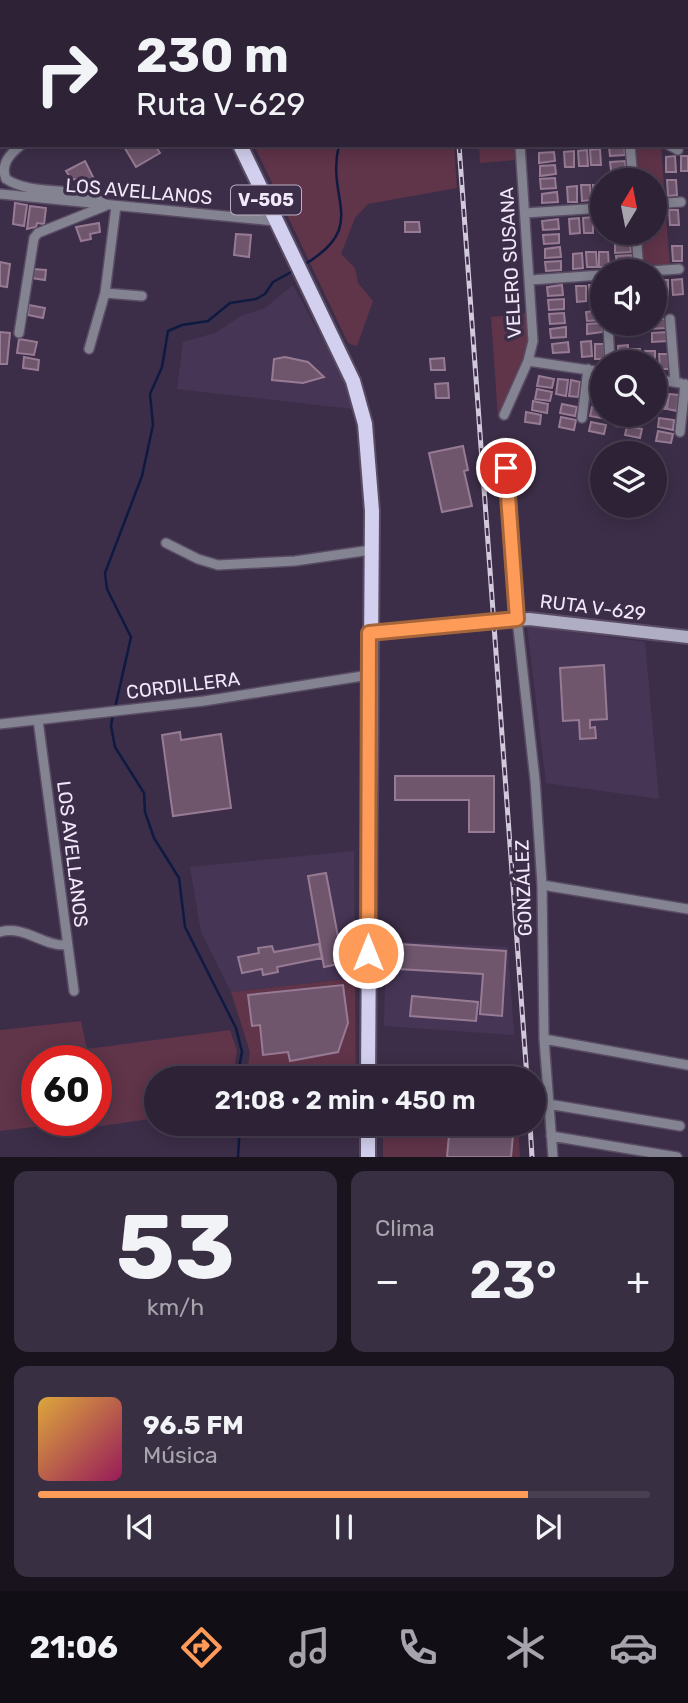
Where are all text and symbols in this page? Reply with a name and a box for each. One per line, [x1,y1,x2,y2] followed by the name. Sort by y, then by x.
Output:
[136,26,289,84] text: 230 m
[21,28,112,119] icon: right
[136,85,306,123] text: Ruta V-629
[590,168,667,245] north arrow
[590,168,667,518] map controls
[65,174,213,209] street label: LOS AVELLANOS
[231,186,301,215] road number: V-505
[495,186,526,339] street label: VELERO SUSANA
[590,259,667,336] button: sound
[590,350,667,427] button: search
[476,438,536,498] pin
[590,441,667,518] button: layers
[487,449,525,487] icon: arrive
[539,590,647,625] street label: RUTA V-629
[125,667,241,704] street label: CORDILLERA
[52,780,93,928] street label: LOS AVELLANOS
[510,839,537,937] street label: GONZÁLEZ
[331,916,405,990] position arrow
[21,1045,112,1136] speed limit sign: 60
[214,1085,476,1116] text: 21:08 · 2 min · 450 m
[116,1193,235,1301] text: 53
[375,1214,435,1242] text: Clima
[469,1249,557,1311] text: 23°
[375,1258,400,1304] text: −
[626,1258,650,1304] text: +
[147,1293,204,1321] text: km/h
[143,1410,244,1441] text: 96.5 FM
[143,1441,218,1469] text: Música
[121,1508,159,1546] icon: previous
[325,1508,363,1546] icon: pause
[529,1508,567,1546] icon: next
[177,1623,226,1672] icon: directions
[285,1623,334,1672] icon: music
[393,1623,442,1672] icon: phone
[501,1623,550,1672] icon: climate
[609,1623,658,1672] icon: car
[30,1628,118,1666] text: 21:06

